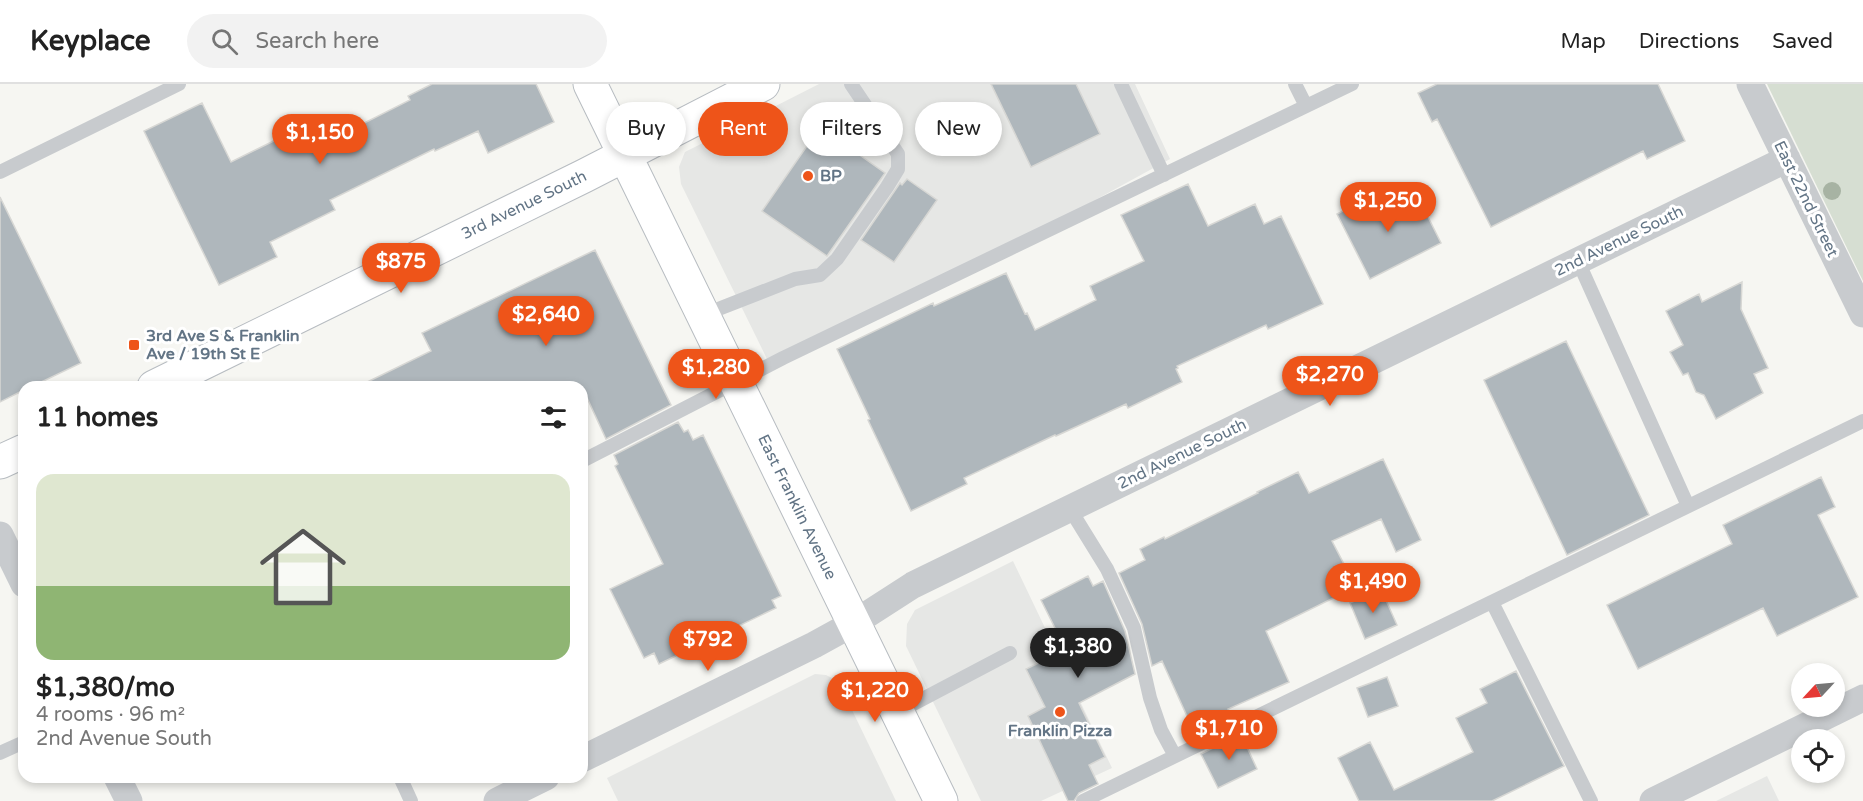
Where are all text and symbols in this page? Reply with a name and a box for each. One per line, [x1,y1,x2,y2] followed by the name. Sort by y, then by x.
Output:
[187,14,607,68] search box
[30,24,151,58] text: Keyplace
[208,25,241,58] icon: search
[256,28,379,54] text: Search here
[1560,29,1606,54] text: Map
[1639,29,1739,54] text: Directions
[1772,29,1833,54] text: Saved
[606,102,686,156] chip: Buy
[698,102,788,156] chip: Rent
[800,102,903,156] chip: Filters
[915,102,1002,156] chip: New
[271,114,369,165] pin: $1,150
[286,121,354,145] text: $1,150
[1769,138,1843,260] street label: East 22nd Street
[458,166,590,244] street label: 3rd Avenue South
[820,166,842,186] place label: BP
[801,169,815,183] marker: BP
[1339,182,1437,233] pin: $1,250
[1354,189,1422,213] text: $1,250
[1551,201,1687,281] street label: 2nd Avenue South
[365,243,437,294] pin: $875
[376,250,426,274] text: $875
[497,296,595,347] pin: $2,640
[512,303,580,327] text: $2,640
[146,326,300,364] place label: 3rd Ave S & Franklin Ave / 19th St E
[127,338,141,352] marker: 3rd Ave S & Franklin Ave / 19th St E
[667,349,765,400] pin: $1,280
[682,356,750,380] text: $1,280
[1281,356,1379,407] pin: $2,270
[1296,363,1364,387] text: $2,270
[537,401,570,434] icon: filters
[36,402,158,433] text: 11 homes
[1114,414,1250,494] street label: 2nd Avenue South
[753,431,841,583] street label: East Franklin Avenue
[249,513,357,621] icon: home
[1324,563,1422,614] pin: $1,490
[1339,570,1407,594] text: $1,490
[672,621,744,672] pin: $792
[683,628,733,652] text: $792
[1029,628,1127,679] pin: $1,380
[1044,635,1112,659] text: $1,380
[1791,663,1845,717] north arrow
[1791,663,1845,783] map controls
[36,672,175,703] text: $1,380/mo
[826,672,924,723] pin: $1,220
[841,679,909,703] text: $1,220
[36,703,185,727] text: 4 rooms · 96 m²
[1053,705,1067,719] marker: Franklin Pizza
[1180,710,1278,761] pin: $1,710
[1195,717,1263,741] text: $1,710
[1008,721,1112,741] place label: Franklin Pizza
[36,727,212,751] text: 2nd Avenue South
[1791,729,1845,783] button: locate

